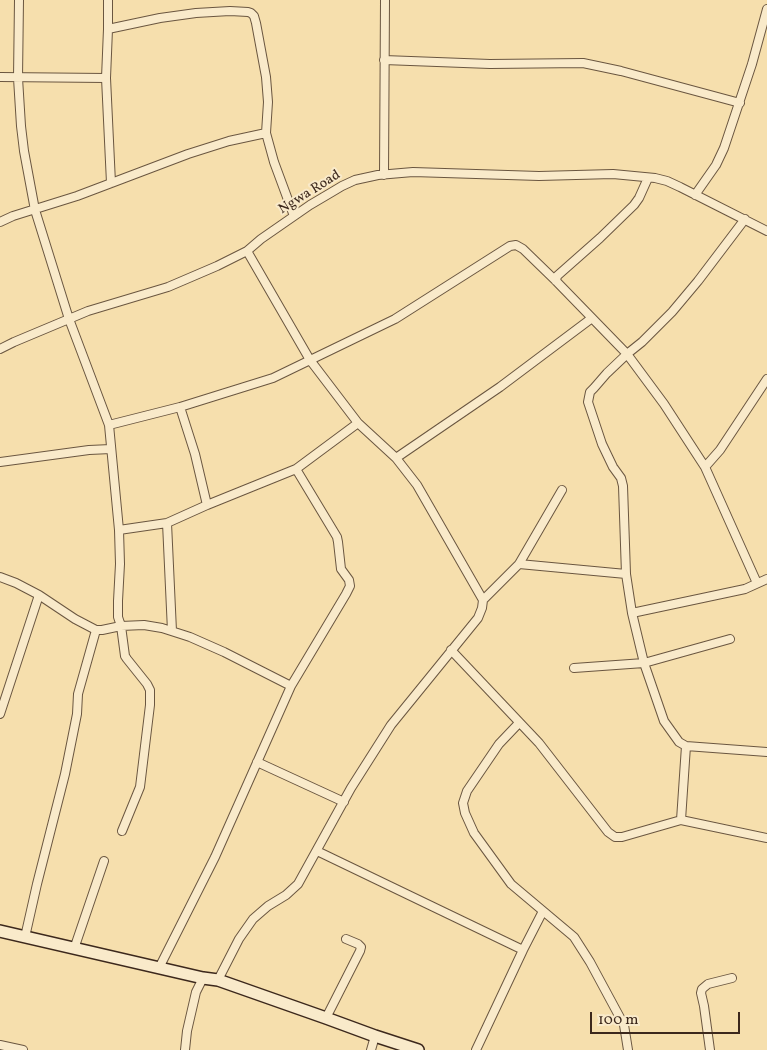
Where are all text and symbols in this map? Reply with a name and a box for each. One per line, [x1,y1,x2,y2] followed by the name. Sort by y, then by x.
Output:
[276,167,344,219] street label: Ngwa Road
[592,1002,742,1034] scale bar
[598,1010,638,1031] text: 100 m

